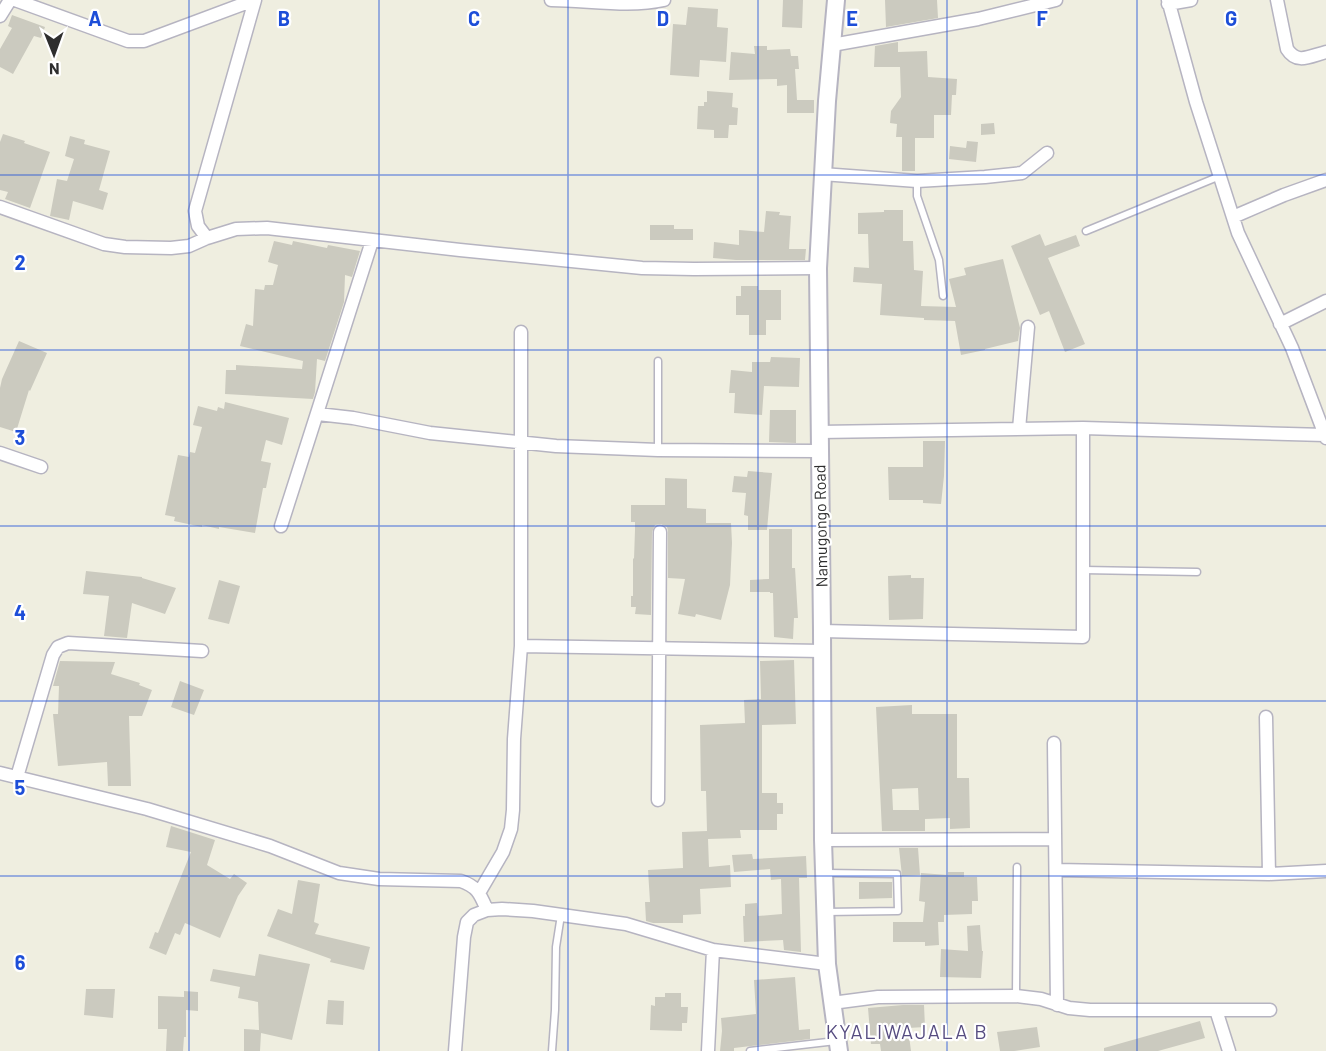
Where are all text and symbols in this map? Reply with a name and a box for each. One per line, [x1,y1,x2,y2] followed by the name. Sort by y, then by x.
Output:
[88,6,102,30] text: A
[278,6,290,30] text: B
[468,6,480,30] text: C
[657,6,669,30] text: D
[846,6,858,30] text: E
[1036,6,1048,30] text: F
[1225,6,1237,30] text: G
[24,24,84,84] north arrow
[49,60,60,79] text: N
[14,250,26,274] text: 2
[15,425,25,449] text: 3
[809,465,831,587] street label: Namugongo Road
[14,600,26,624] text: 4
[15,775,26,799] text: 5
[15,950,26,974] text: 6
[826,1019,988,1043] district label: KYALIWAJALA B

